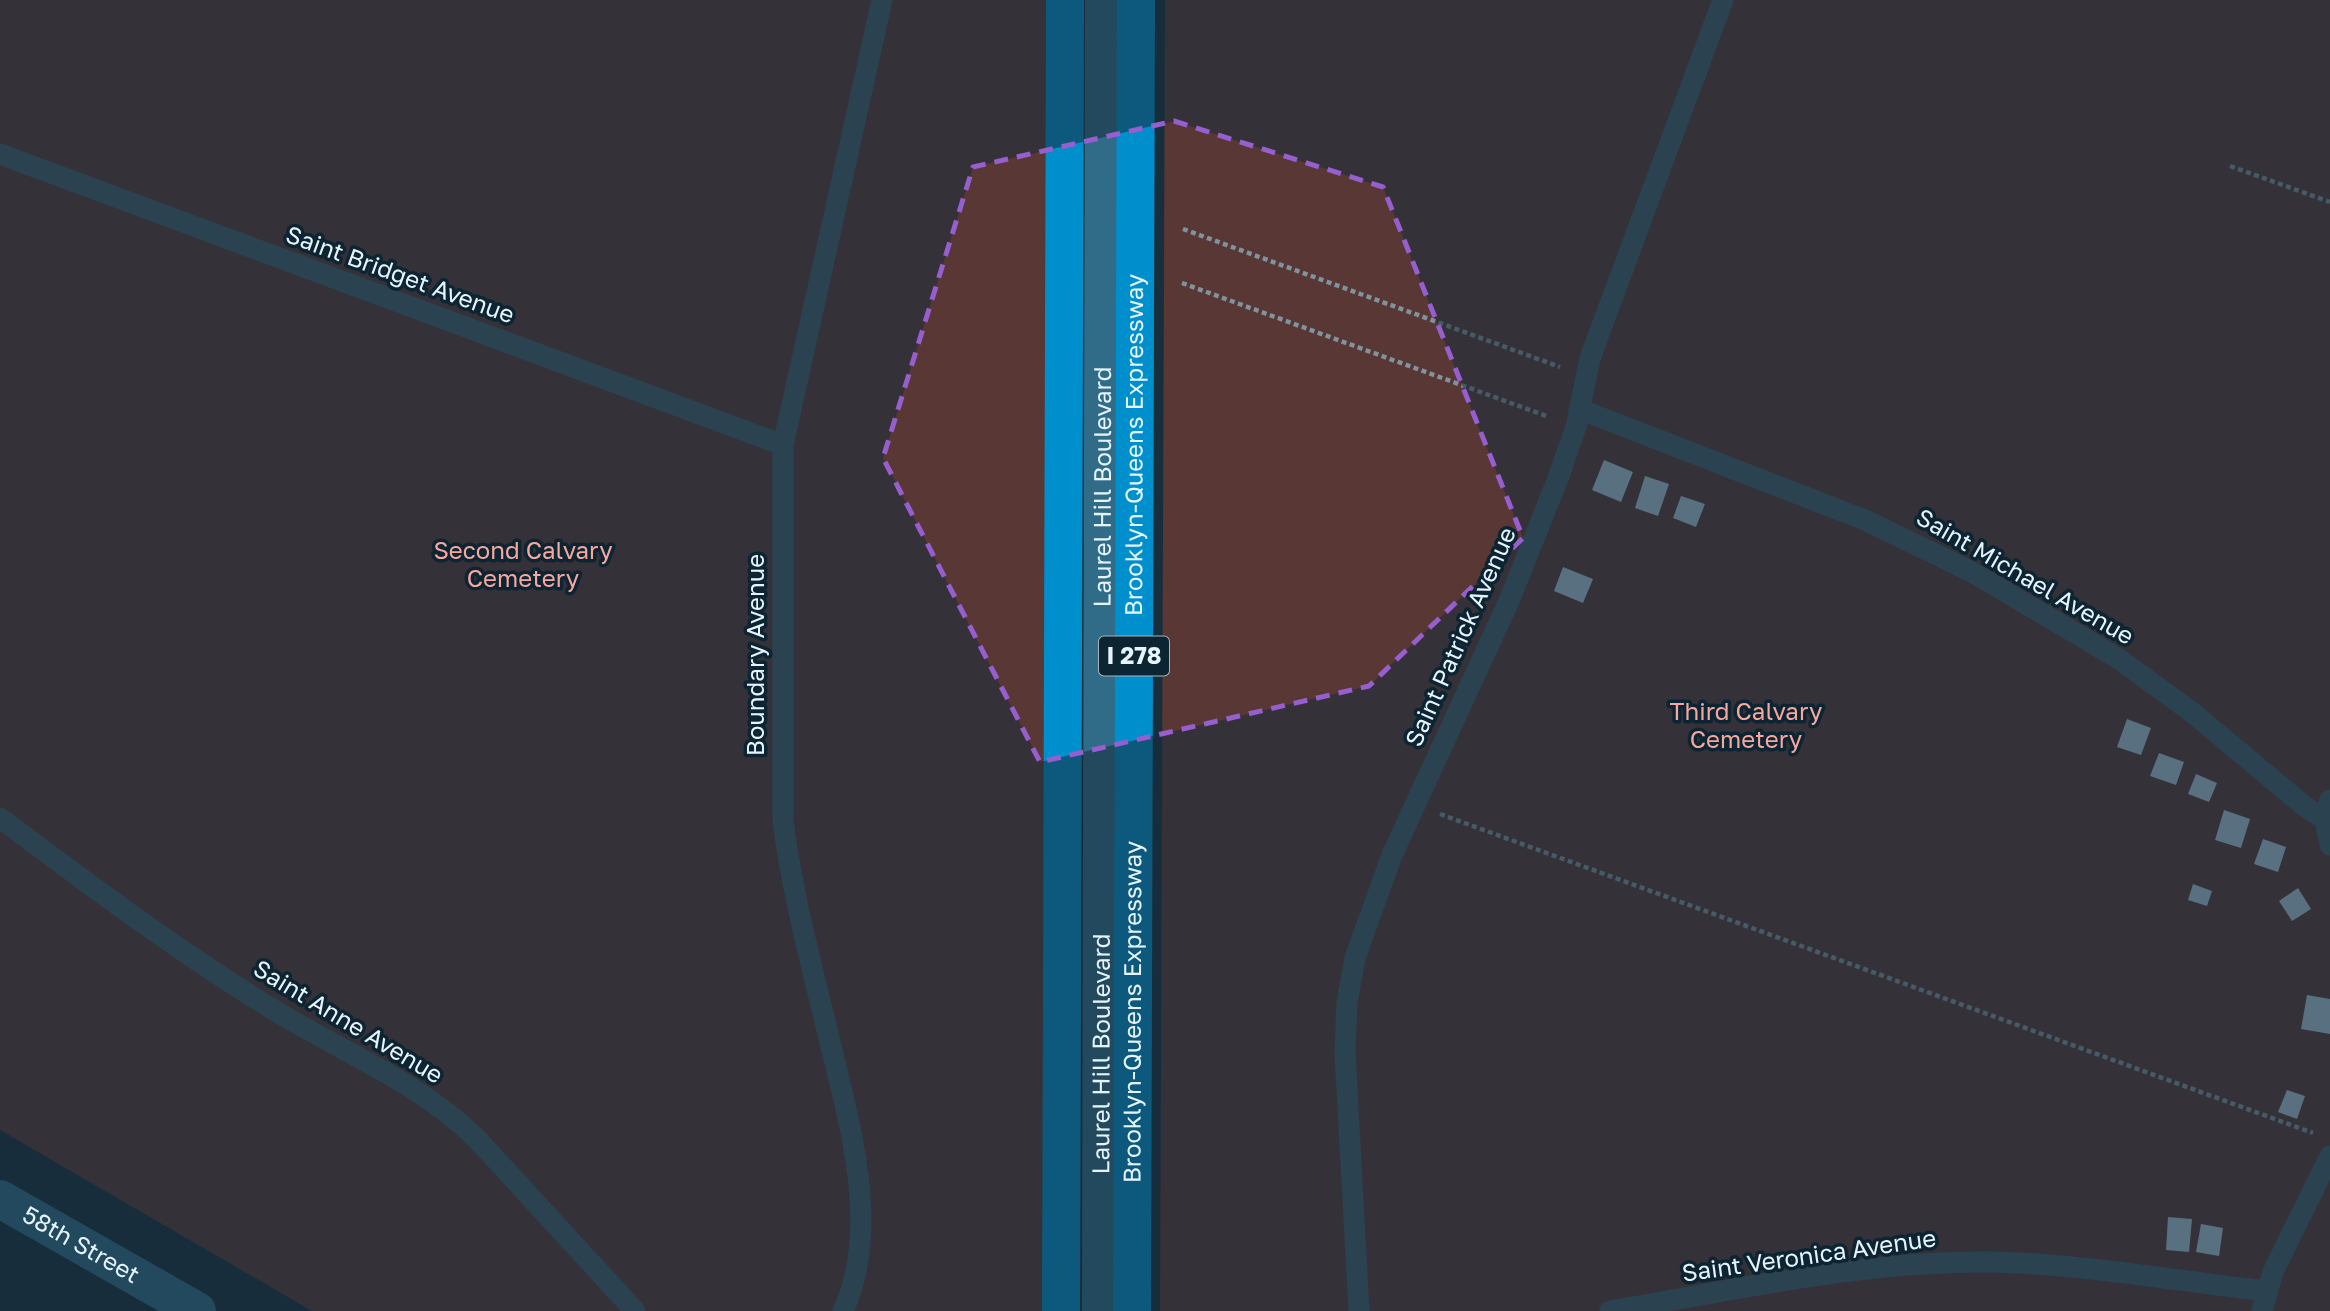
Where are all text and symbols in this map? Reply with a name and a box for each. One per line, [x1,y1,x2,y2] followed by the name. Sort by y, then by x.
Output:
[282,219,519,328] street label: Saint Bridget Avenue
[1118,274,1148,616] street label: Brooklyn-Queens Expressway
[1087,366,1116,608] street label: Laurel Hill Boulevard
[1912,502,2140,650] street label: Saint Michael Avenue
[1398,522,1521,751] street label: Saint Patrick Avenue
[433,535,613,592] park label: Second Calvary Cemetery
[740,554,769,756] street label: Boundary Avenue
[1099,636,1169,676] road number: I 278
[1670,696,1822,753] park label: Third Calvary Cemetery
[1116,841,1146,1183] street label: Brooklyn-Queens Expressway
[1085,933,1115,1174] street label: Laurel Hill Boulevard
[249,953,449,1089] street label: Saint Anne Avenue
[18,1199,145,1288] street label: 58th Street
[1680,1222,1938,1287] street label: Saint Veronica Avenue

